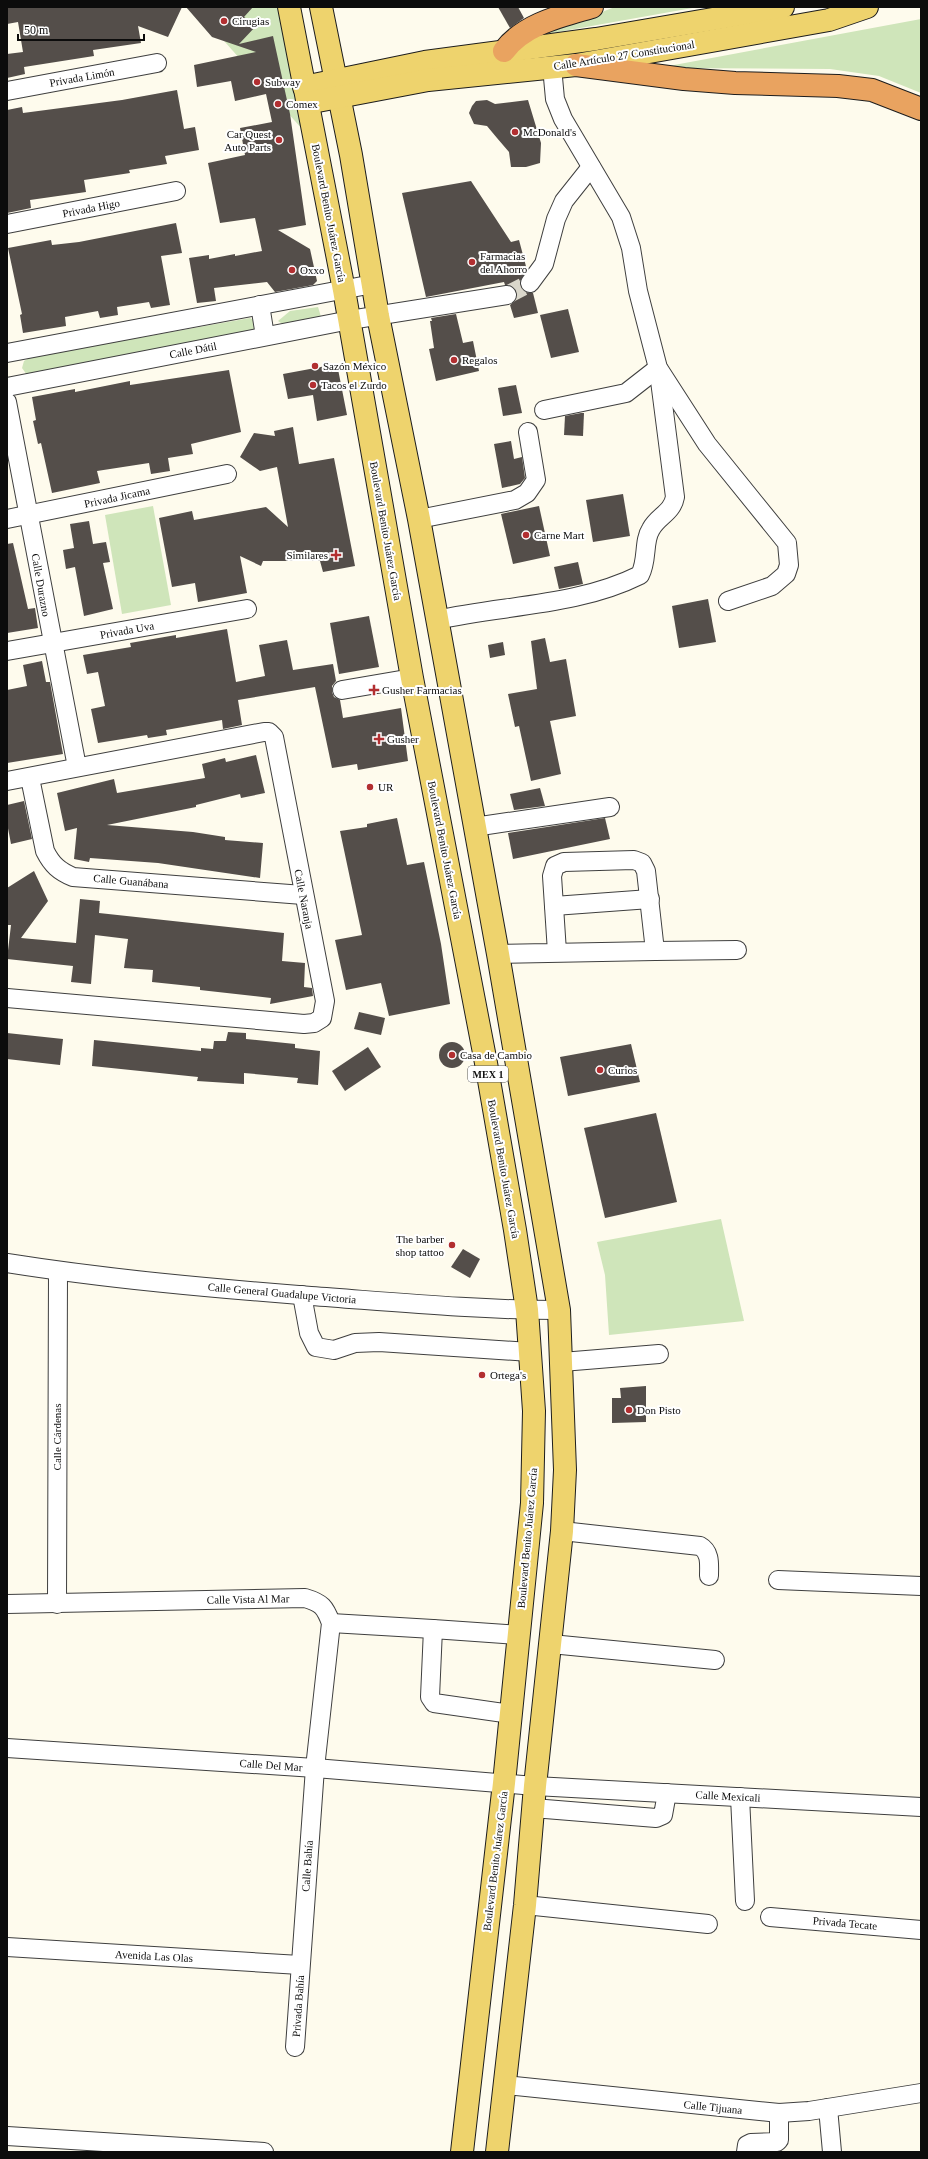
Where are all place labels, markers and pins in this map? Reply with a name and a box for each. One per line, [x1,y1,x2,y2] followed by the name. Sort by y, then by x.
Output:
[232,15,269,27] place label: Cirugias
[219,16,229,26] marker: Cirugias
[265,76,301,88] place label: Subway
[252,77,262,87] marker: Subway
[286,98,318,110] place label: Comex
[273,99,283,109] marker: Comex
[523,126,576,138] place label: McDonald's
[510,127,520,137] marker: McDonald's
[224,128,271,153] place label: Car Quest Auto Parts
[274,135,284,145] marker: Car Quest Auto Parts
[480,250,528,275] place label: Farmacias del Ahorro
[467,257,477,267] marker: Farmacias del Ahorro
[300,264,325,276] place label: Oxxo
[287,265,297,275] marker: Oxxo
[462,354,497,366] place label: Regalos
[449,355,459,365] marker: Regalos
[323,360,387,372] place label: Sazón México
[310,361,320,371] marker: Sazón México
[321,379,387,391] place label: Tacos el Zurdo
[308,380,318,390] marker: Tacos el Zurdo
[534,529,584,541] place label: Carne Mart
[521,530,531,540] marker: Carne Mart
[286,549,328,561] place label: Similares
[331,550,341,560] marker: Similares
[382,684,462,696] place label: Gusher Farmacias
[369,685,379,695] marker: Gusher Farmacias
[387,733,419,745] place label: Gusher
[374,734,384,744] marker: Gusher
[378,781,394,793] place label: UR
[365,782,375,792] marker: UR
[460,1049,533,1061] place label: Casa de Cambio
[447,1050,457,1060] marker: Casa de Cambio
[608,1064,637,1076] place label: Curios
[595,1065,605,1075] marker: Curios
[395,1233,444,1258] place label: The barber shop tattoo
[447,1240,457,1250] marker: The barber shop tattoo
[490,1369,526,1381] place label: Ortega's
[477,1370,487,1380] marker: Ortega's
[637,1404,681,1416] place label: Don Pisto
[624,1405,634,1415] marker: Don Pisto

